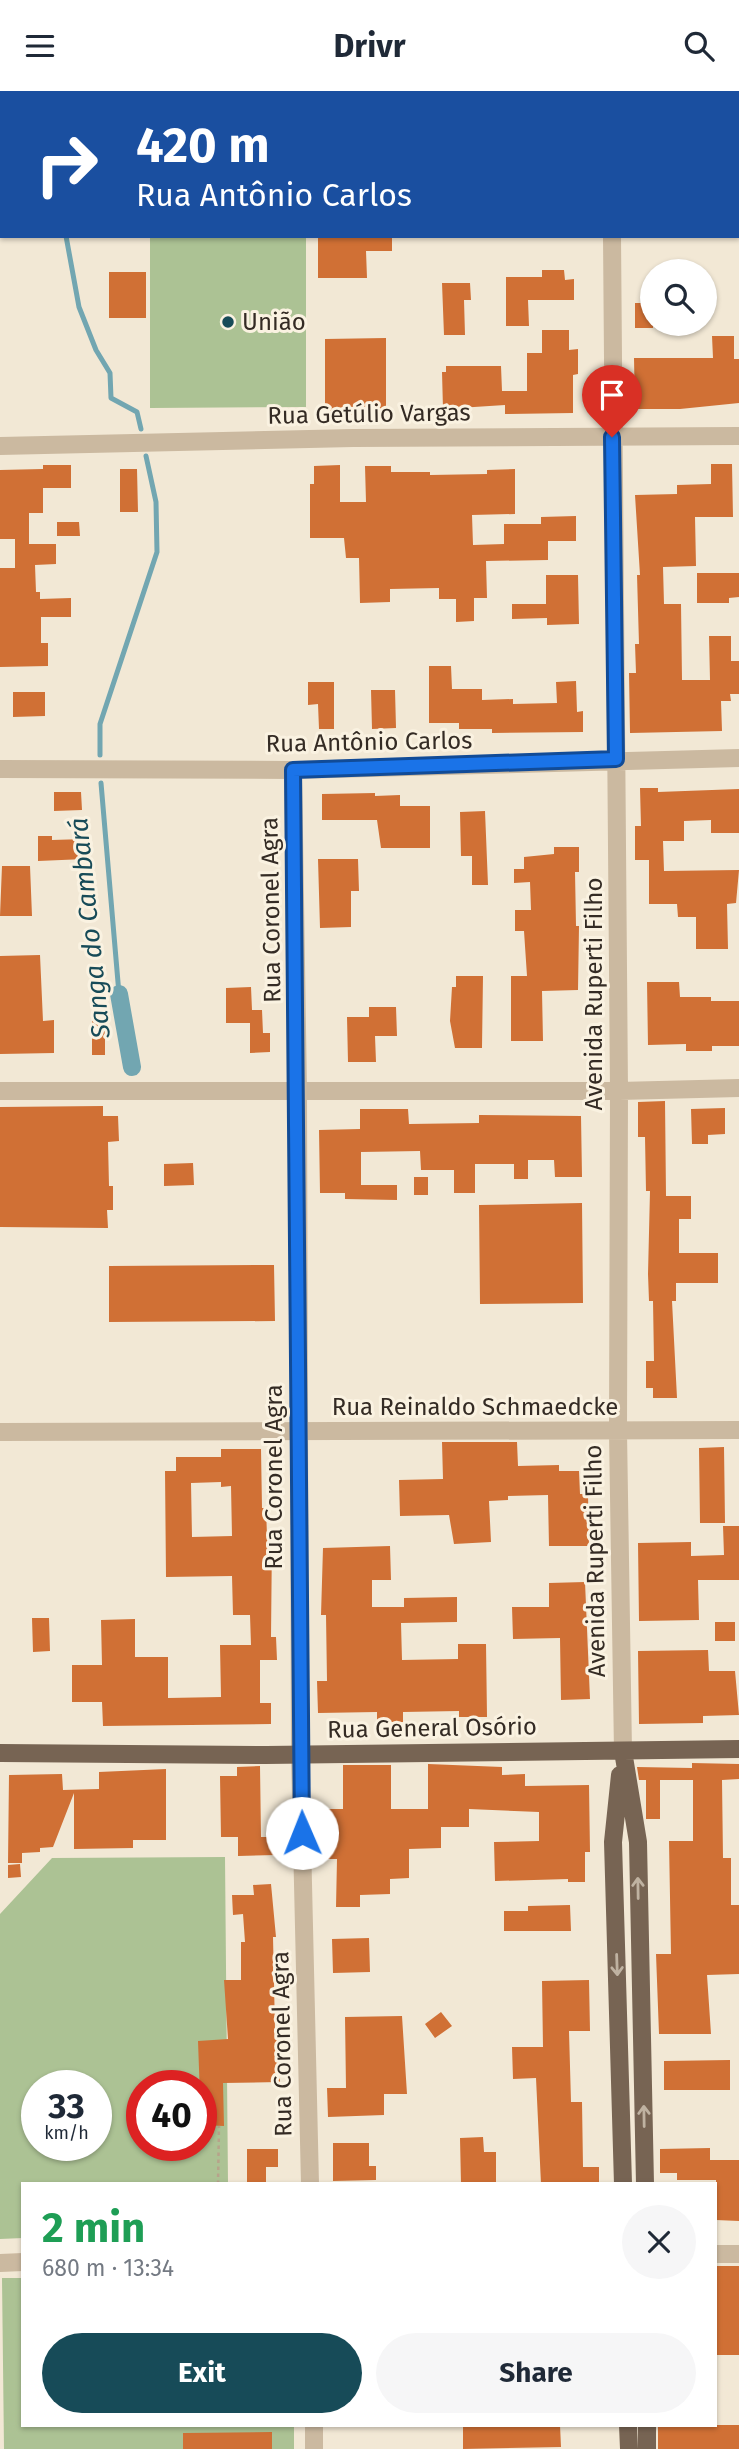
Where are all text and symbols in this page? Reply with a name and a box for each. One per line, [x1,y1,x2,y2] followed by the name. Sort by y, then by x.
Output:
[21,27,59,65] icon: menu
[334,27,405,65] text: Drivr
[680,27,718,65] icon: search
[136,116,270,175] text: 420 m
[21,119,112,210] icon: right
[136,176,412,214] text: Rua Antônio Carlos
[640,259,717,336] map controls
[640,259,717,336] button: search
[242,308,306,336] place label: União
[220,314,236,330] marker: União
[582,365,642,437] pin
[593,376,631,414] icon: arrive
[267,398,471,430] street label: Rua Getúlio Vargas
[265,726,473,758] street label: Rua Antônio Carlos
[63,816,117,1041] water label: Sanga do Cambará
[255,817,287,1003] street label: Rua Coronel Agra
[580,878,608,1110] street label: Avenida Ruperti Filho
[260,1384,288,1570] street label: Rua Coronel Agra
[332,1393,618,1421] street label: Rua Reinaldo Schmaedcke
[579,1444,611,1678] street label: Avenida Ruperti Filho
[327,1712,537,1744] street label: Rua General Osório
[265,1796,339,1870] position arrow
[632,1877,645,1900] one-way arrow
[266,1951,298,2137] street label: Rua Coronel Agra
[610,1954,624,1977] one-way arrow
[126,2070,217,2161] speed limit sign: 40
[48,2085,85,2127] text: 33
[637,2105,650,2128] one-way arrow
[44,2122,89,2144] text: km/h
[42,2203,145,2253] text: 2 min
[622,2205,696,2279] button: close
[42,2254,174,2282] text: 680 m · 13:34
[42,2333,362,2413] button: Exit
[376,2333,696,2413] button: Share

